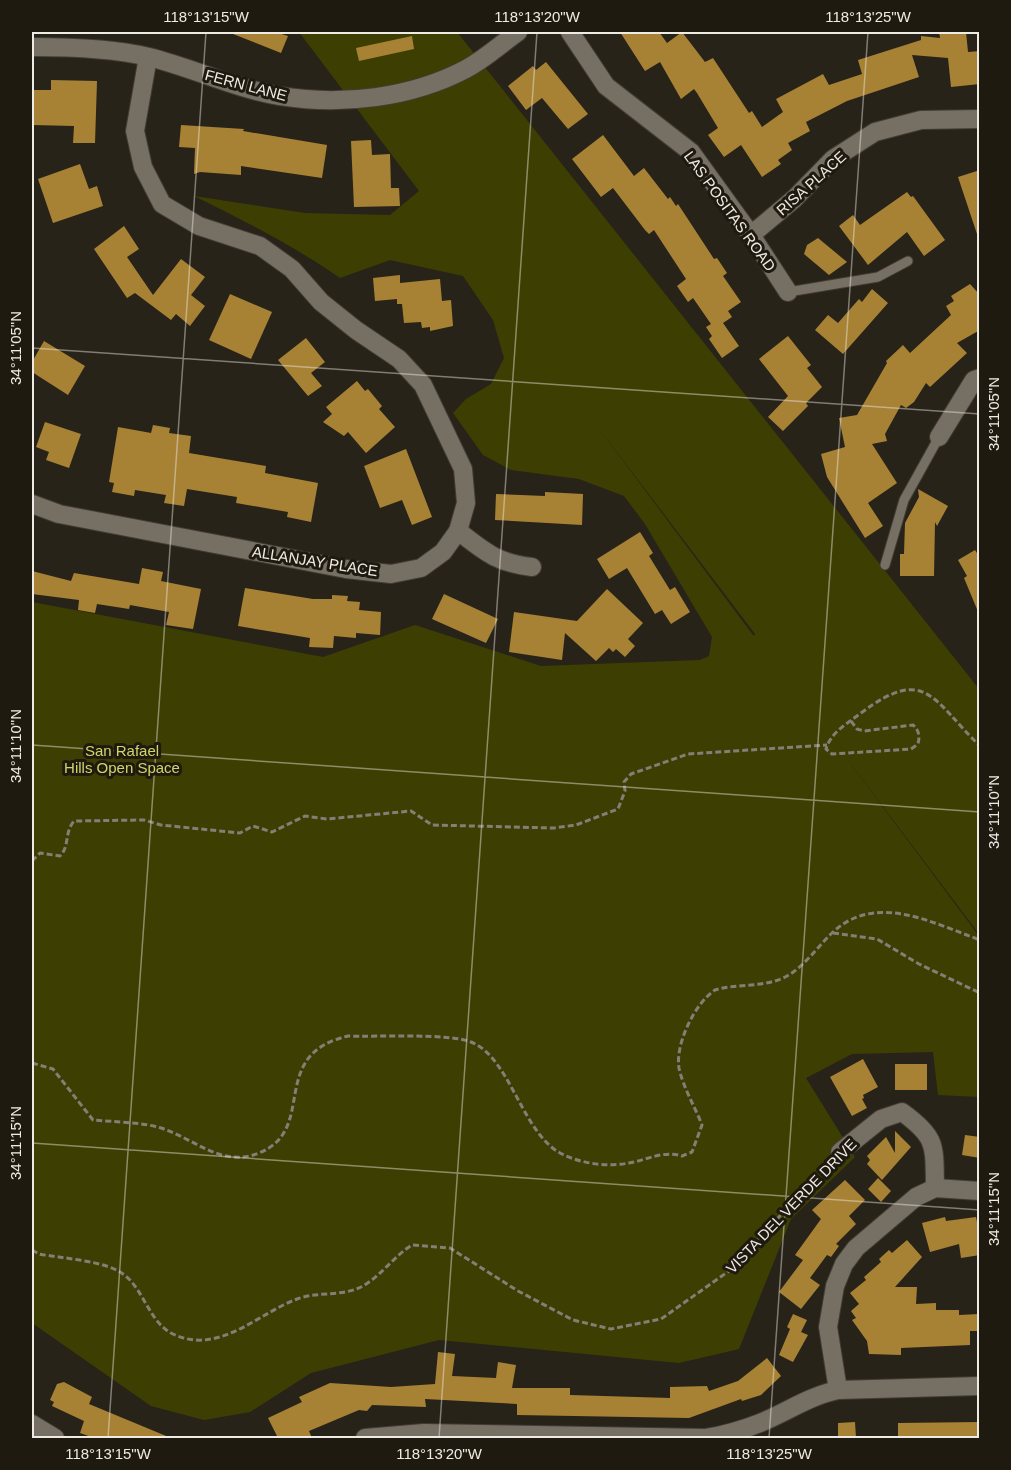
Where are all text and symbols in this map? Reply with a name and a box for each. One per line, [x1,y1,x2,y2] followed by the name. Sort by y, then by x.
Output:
[163,8,250,25] text: 118°13'15"W
[494,8,581,25] text: 118°13'20"W
[825,8,912,25] text: 118°13'25"W
[203,66,289,104] street label: FERN LANE
[773,147,849,219] street label: RISA PLACE
[681,148,779,274] street label: LAS POSITAS ROAD
[7,311,24,385] text: 34°11'05"N
[985,377,1002,451] text: 34°11'05"N
[251,543,379,579] street label: ALLANJAY PLACE
[7,709,24,783] text: 34°11'10"N
[64,742,180,776] park label: San Rafael Hills Open Space
[985,775,1002,849] text: 34°11'10"N
[7,1106,24,1180] text: 34°11'15"N
[722,1135,860,1277] street label: VISTA DEL VERDE DRIVE
[985,1172,1002,1246] text: 34°11'15"N
[65,1445,152,1462] text: 118°13'15"W
[396,1445,483,1462] text: 118°13'20"W
[726,1445,813,1462] text: 118°13'25"W

